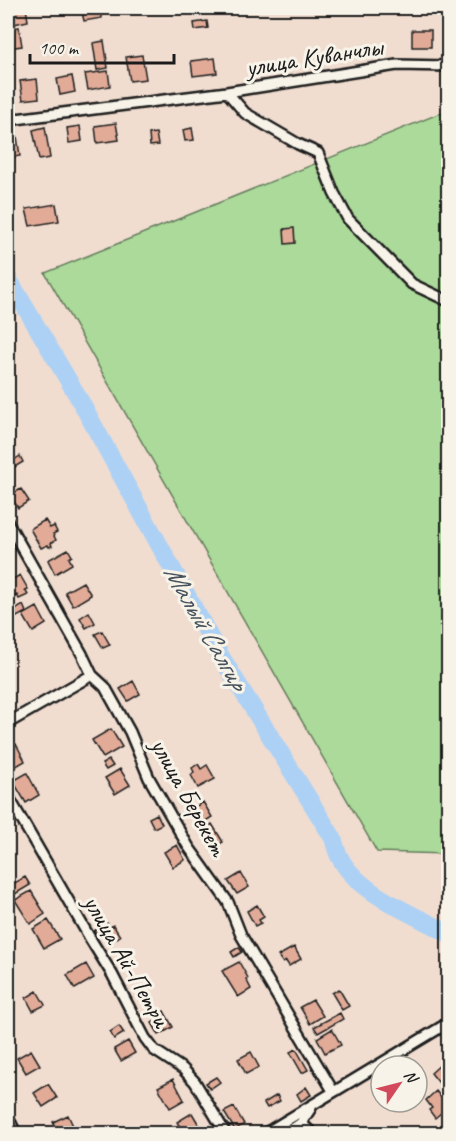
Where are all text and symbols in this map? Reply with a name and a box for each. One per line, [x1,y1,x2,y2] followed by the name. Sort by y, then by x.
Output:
[30,27,174,65] scale bar
[241,30,387,84] street label: улица Куванчлы
[39,37,80,59] text: 100 m
[157,558,257,699] water label: Малый Салгир
[142,730,236,864] street label: улица Берекет
[75,887,179,1034] street label: улица Ай-Петри
[369,1054,429,1114] north arrow
[399,1066,423,1088] text: N

